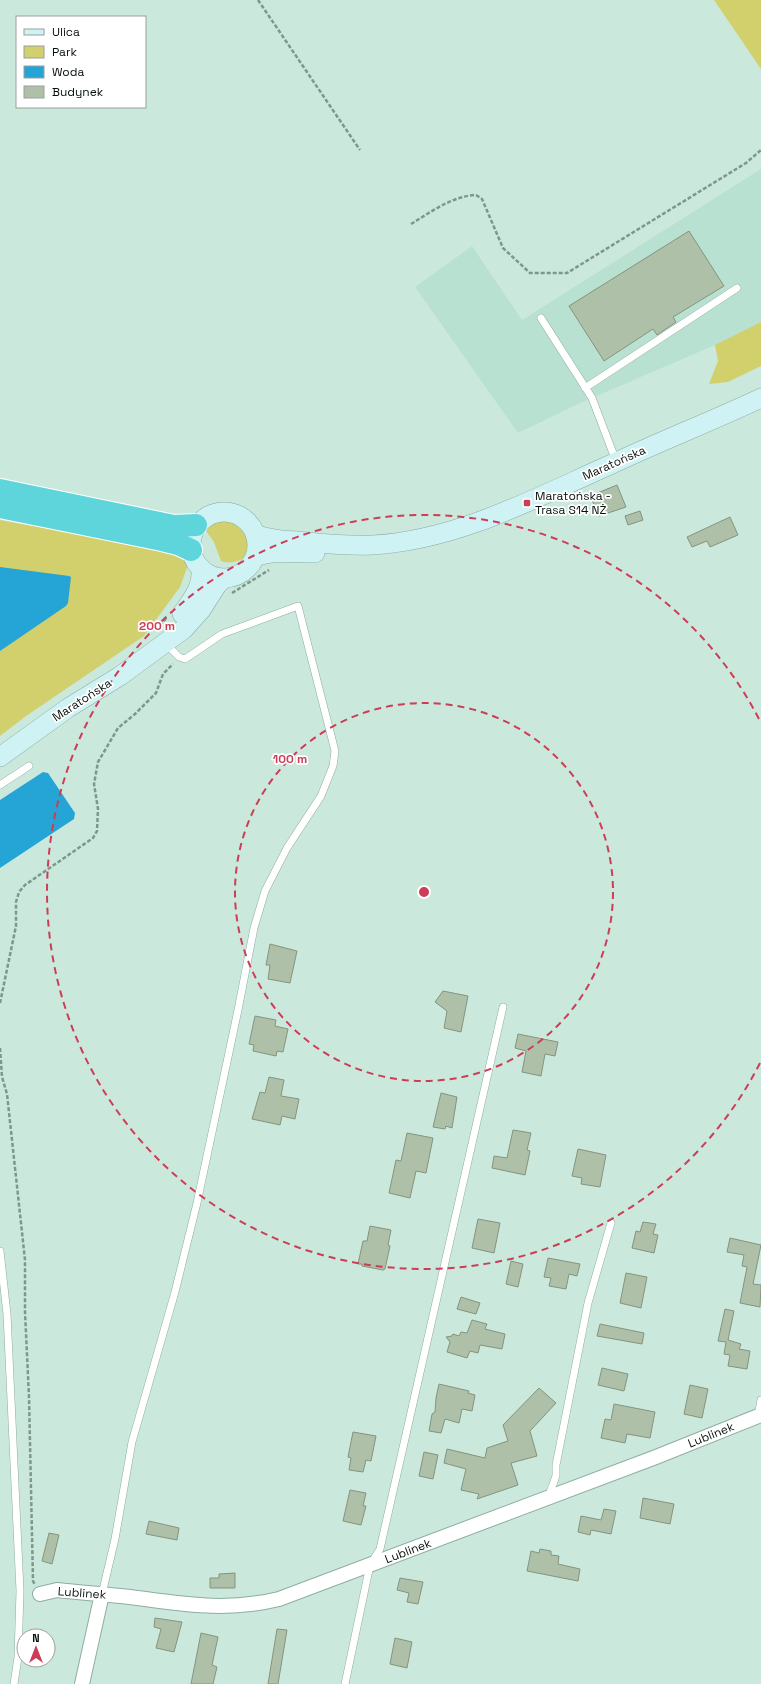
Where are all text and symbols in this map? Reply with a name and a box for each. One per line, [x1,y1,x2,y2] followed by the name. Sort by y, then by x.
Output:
[16,16,146,108] legend
[52,24,80,40] text: Ulica
[52,44,77,60] text: Park
[52,64,84,80] text: Woda
[52,84,104,100] text: Budynek
[580,442,648,484] street label: Maratońska
[535,488,611,518] place label: Maratońska - Trasa S14 NŻ
[522,498,532,508] marker: Maratońska - Trasa S14 NŻ
[139,618,175,634] text: 200 m
[49,675,115,725] street label: Maratońska
[273,751,307,767] text: 100 m
[417,885,431,899] centre of rings
[686,1418,737,1451] street label: Lublinek
[383,1535,434,1567] street label: Lublinek
[57,1583,107,1603] street label: Lublinek
[16,1628,56,1668] north arrow
[32,1631,40,1645] text: N

